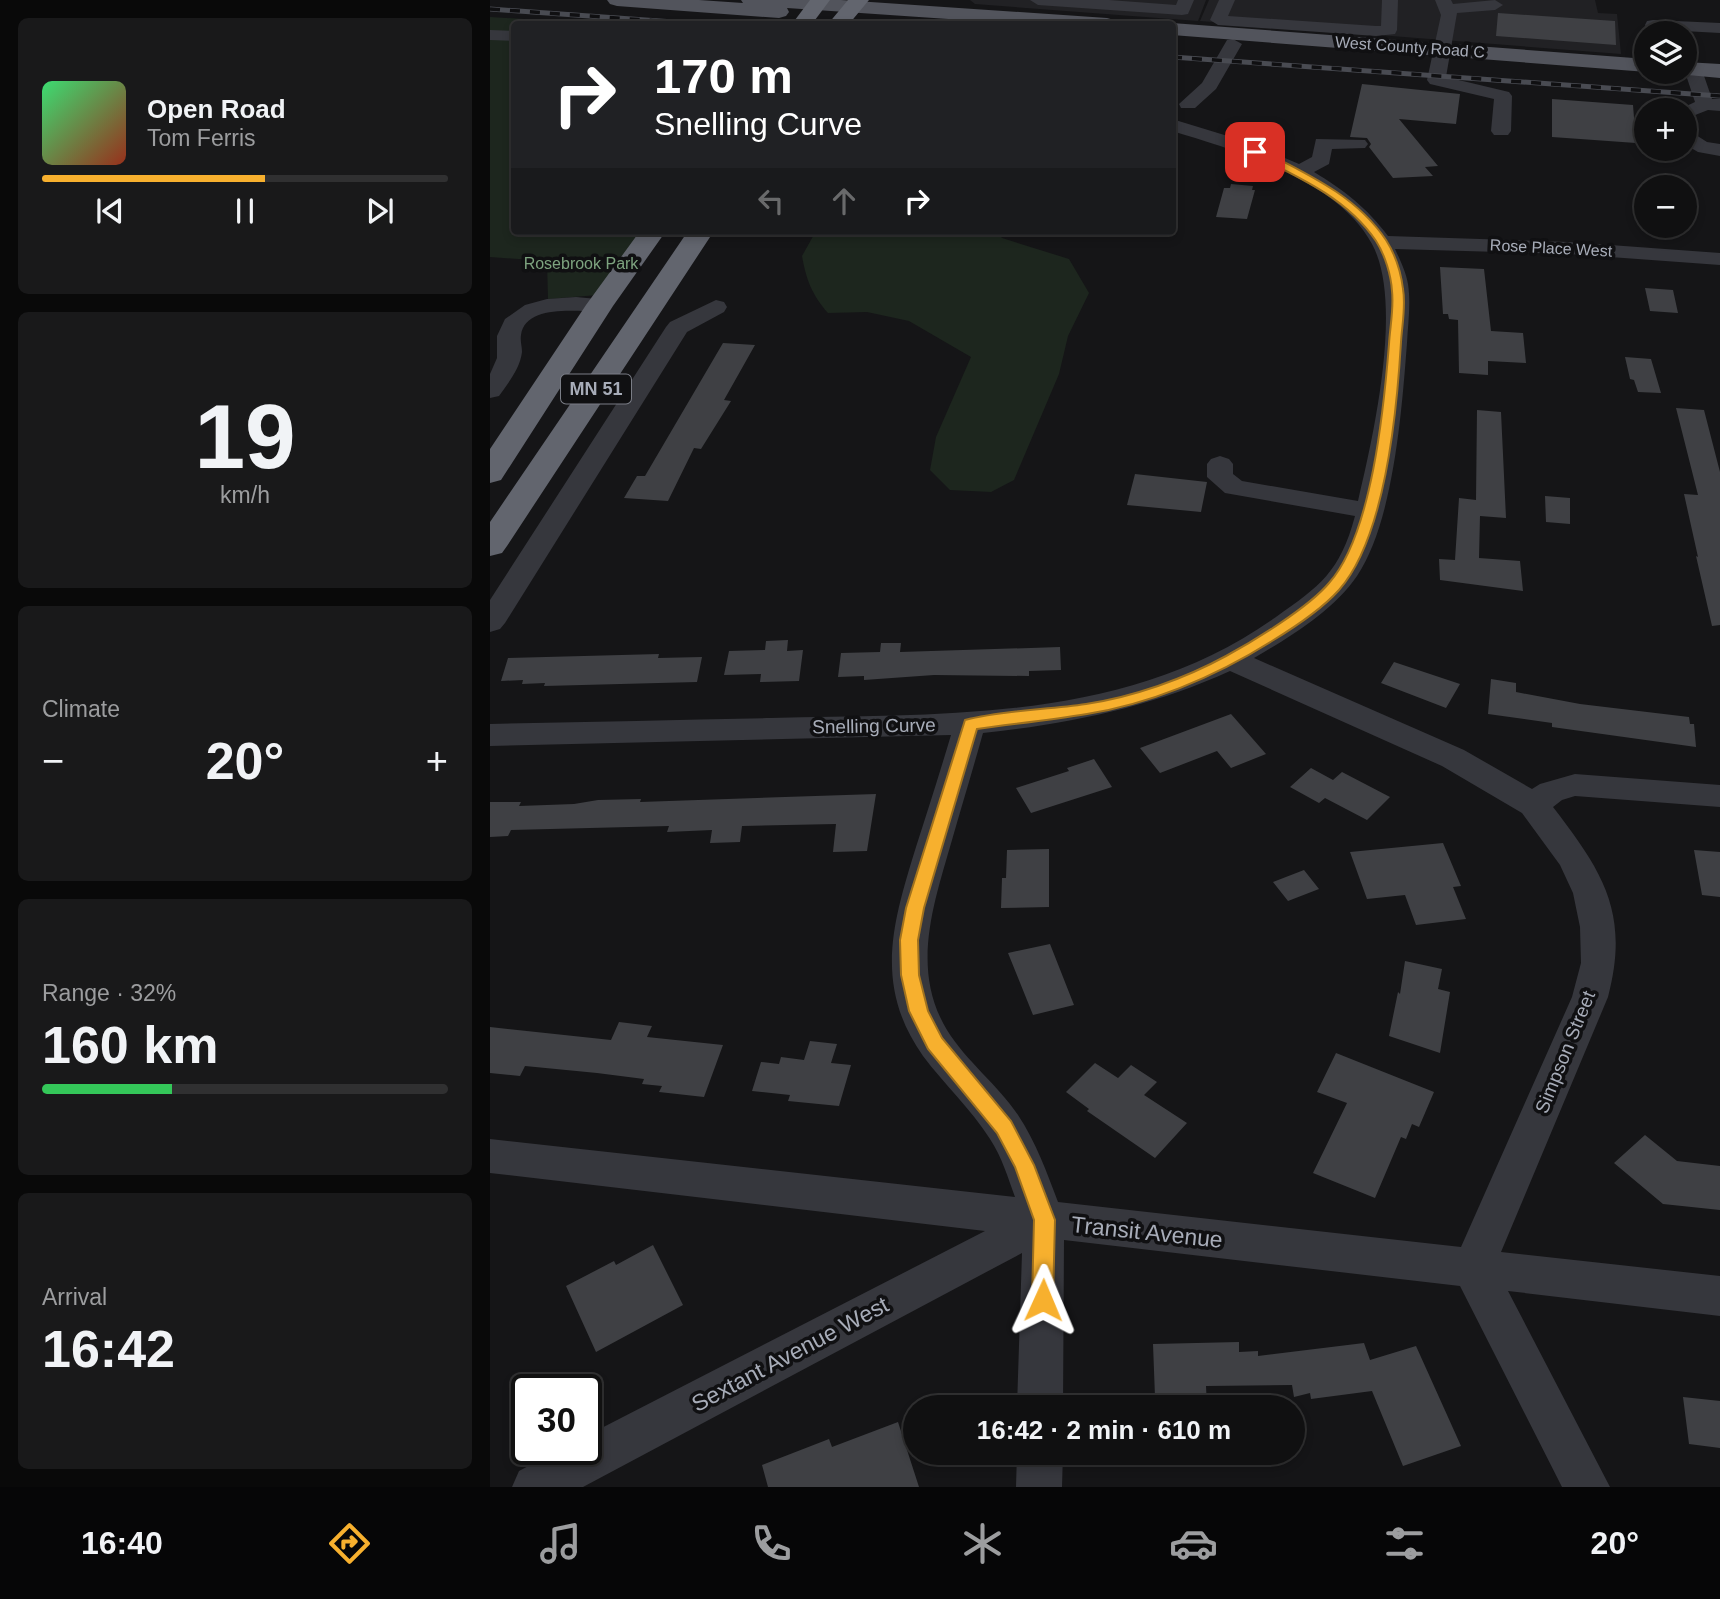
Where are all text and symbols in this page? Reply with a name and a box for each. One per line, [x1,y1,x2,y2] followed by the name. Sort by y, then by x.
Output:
[1634,21,1697,238] map controls
[1634,21,1697,84] button: layers
[1335,33,1485,61] street label: West County Road C
[539,49,630,140] icon: right
[654,49,793,103] text: 170 m
[147,94,286,124] text: Open Road
[1634,98,1697,161] button: +
[654,106,862,142] text: Snelling Curve
[1225,122,1285,182] pin
[147,125,256,151] text: Tom Ferris
[1236,133,1274,171] icon: arrive
[1634,175,1697,238] button: −
[752,182,790,220] icon: left
[825,182,863,220] icon: ahead
[898,182,936,220] icon: right
[91,192,129,230] icon: previous
[226,192,264,230] icon: pause
[361,192,399,230] icon: next
[1489,236,1613,260] street label: Rose Place West
[524,255,639,272] park label: Rosebrook Park
[561,374,631,404] road number: MN 51
[194,386,296,487] text: 19
[220,482,270,508] text: km/h
[42,696,120,722] text: Climate
[812,714,936,738] street label: Snelling Curve
[206,732,284,790] text: 20°
[42,740,64,782] text: −
[426,740,448,782] text: +
[42,980,176,1006] text: Range · 32%
[1531,987,1599,1116] street label: Simpson Street
[42,1016,218,1074] text: 160 km
[1070,1211,1224,1253] street label: Transit Avenue
[1006,1263,1080,1337] position arrow
[42,1284,107,1310] text: Arrival
[687,1291,893,1417] street label: Sextant Avenue West
[42,1320,175,1378] text: 16:42
[511,1374,602,1465] speed limit sign: 30
[977,1415,1231,1445] text: 16:42 · 2 min · 610 m
[325,1519,374,1568] icon: directions
[536,1519,585,1568] icon: music
[747,1519,796,1568] icon: phone
[958,1519,1007,1568] icon: climate
[1169,1519,1218,1568] icon: car
[1380,1519,1429,1568] icon: filters
[81,1525,163,1561] text: 16:40
[1591,1525,1639,1561] text: 20°

